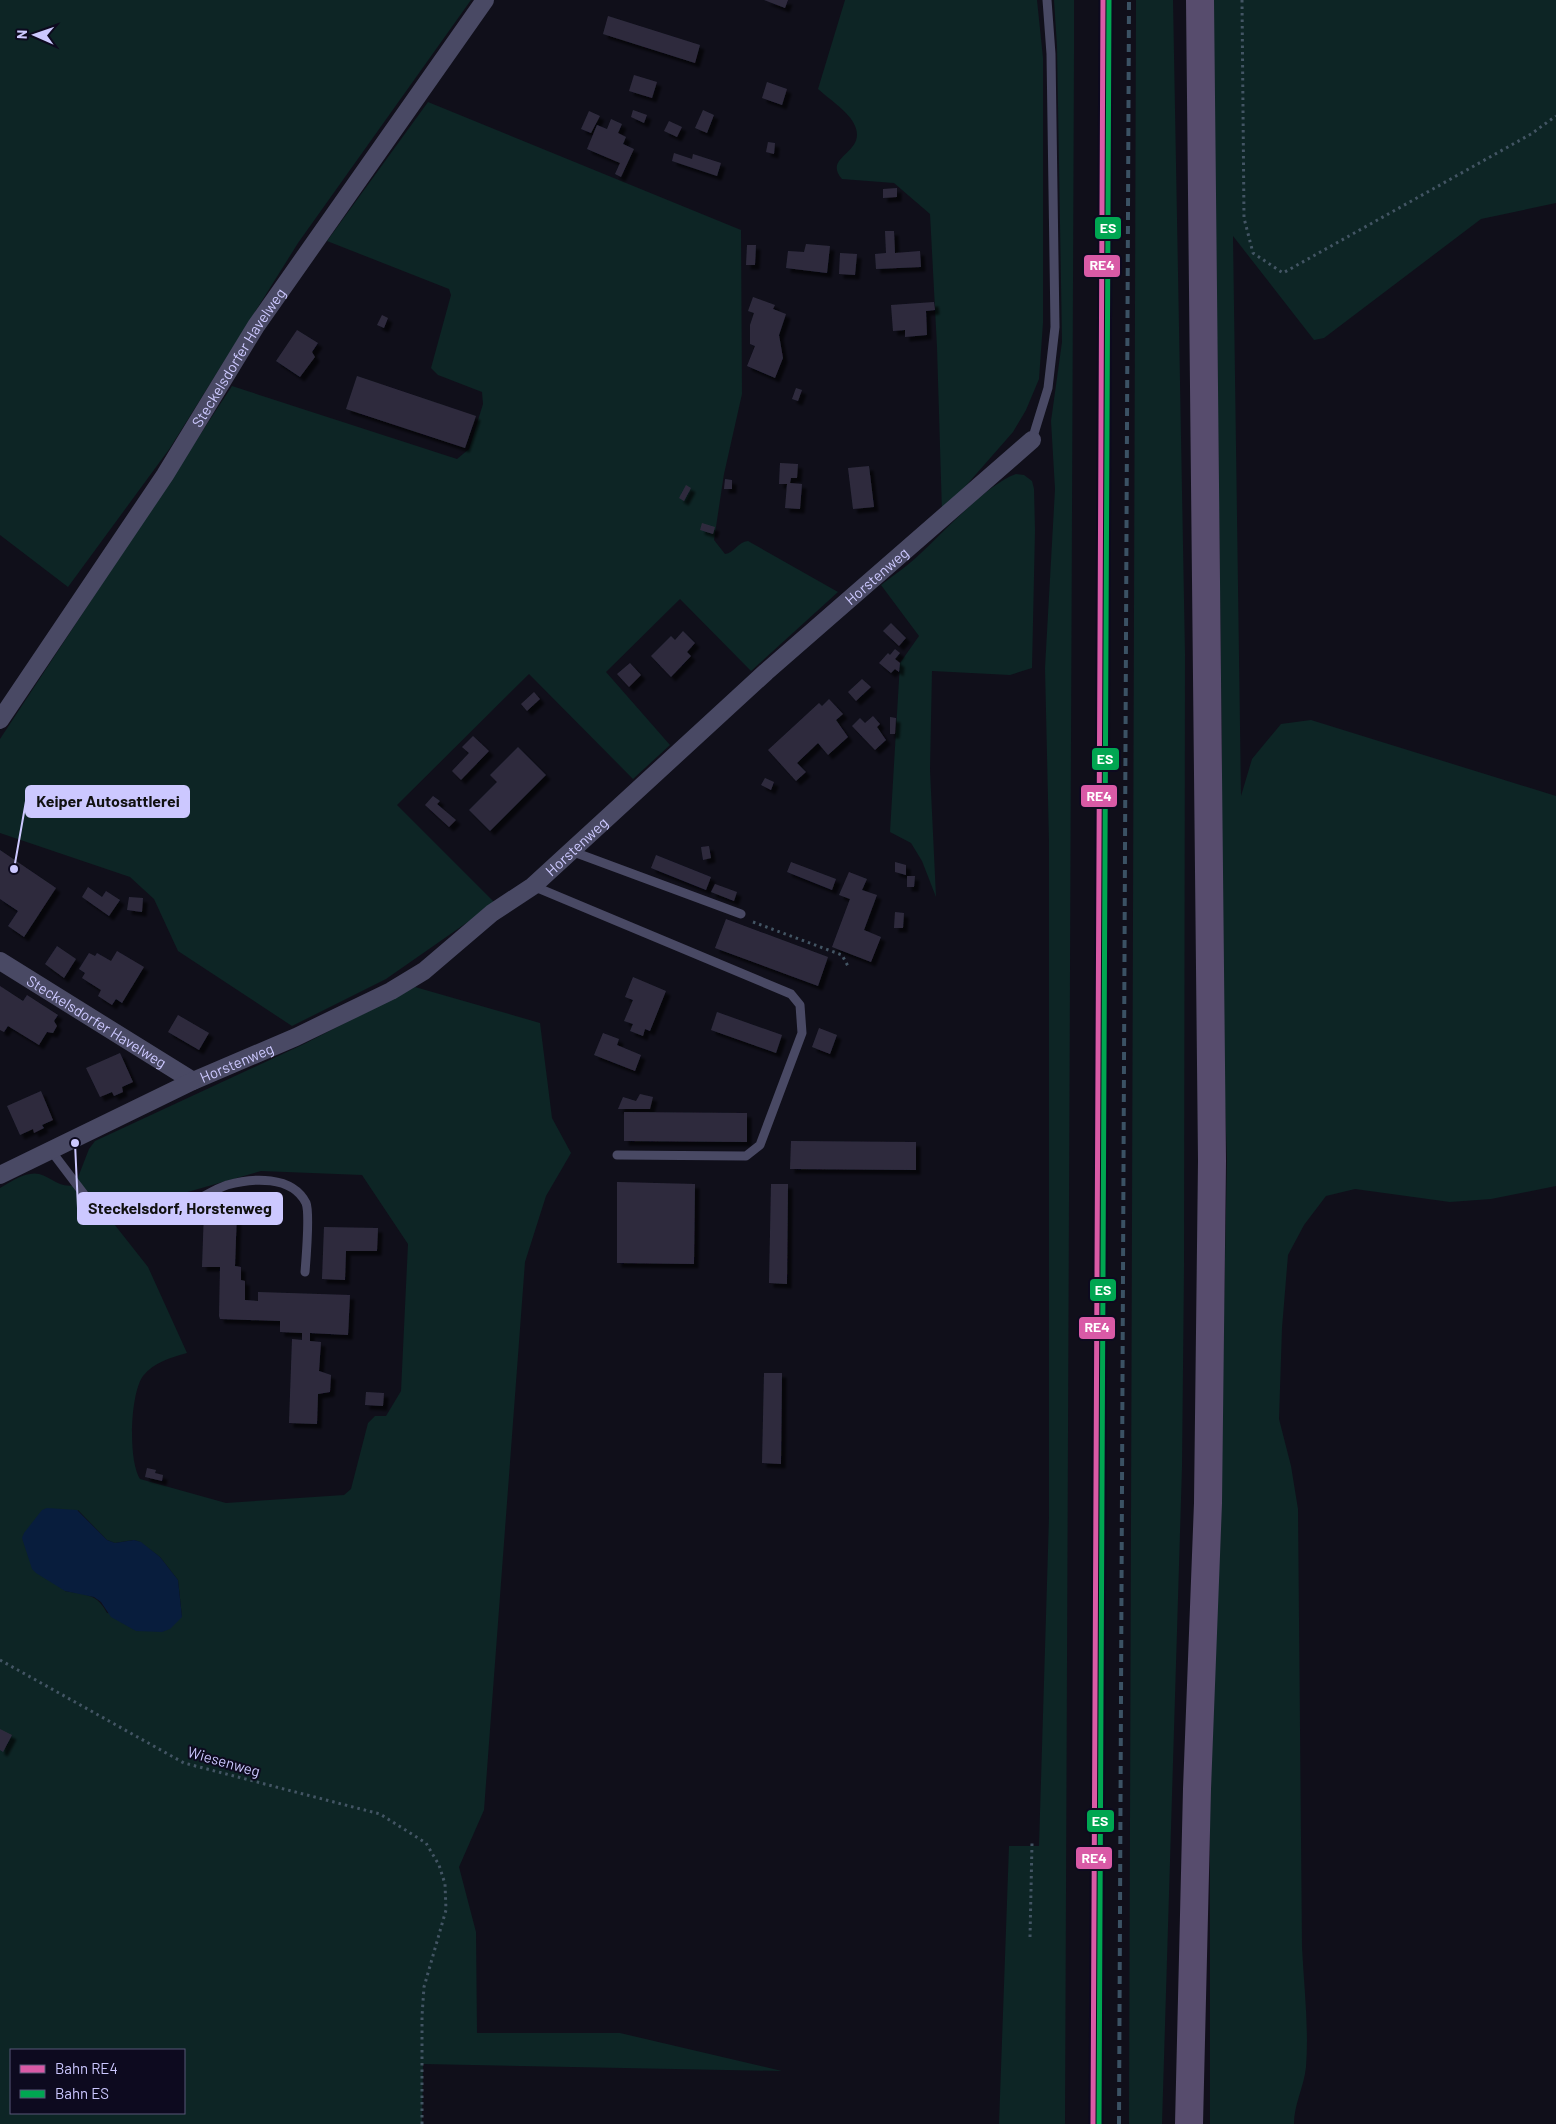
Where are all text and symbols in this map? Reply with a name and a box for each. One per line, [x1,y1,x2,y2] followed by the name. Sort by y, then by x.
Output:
[10,10,60,60] north arrow
[13,30,30,39] text: N
[1094,216,1122,240] line badge: ES
[1100,219,1116,236] text: ES
[1083,254,1121,278] line badge: RE4
[1089,256,1115,273] text: RE4
[188,284,289,430] street label: Steckelsdorfer Havelweg
[841,543,912,608] street label: Horstenweg
[1091,747,1120,771] line badge: ES
[1097,750,1113,767] text: ES
[1080,784,1118,808] line badge: RE4
[26,786,189,817] callout: Keiper Autosattlerei
[1086,787,1112,804] text: RE4
[36,791,180,810] text: Keiper Autosattlerei
[541,813,611,879] street label: Horstenweg
[24,971,170,1071] street label: Steckelsdorfer Havelweg
[197,1039,276,1086] street label: Horstenweg
[78,1193,282,1224] callout: Steckelsdorf, Horstenweg
[88,1198,272,1217] text: Steckelsdorf, Horstenweg
[1089,1278,1117,1302] line badge: ES
[1095,1281,1111,1298] text: ES
[1078,1316,1116,1340] line badge: RE4
[1084,1318,1110,1335] text: RE4
[186,1742,262,1780] street label: Wiesenweg
[1086,1809,1115,1833] line badge: ES
[1092,1812,1108,1829] text: ES
[1075,1846,1113,1870] line badge: RE4
[1081,1849,1107,1866] text: RE4
[10,2049,185,2114] legend
[55,2059,118,2077] text: Bahn RE4
[55,2084,109,2102] text: Bahn ES

